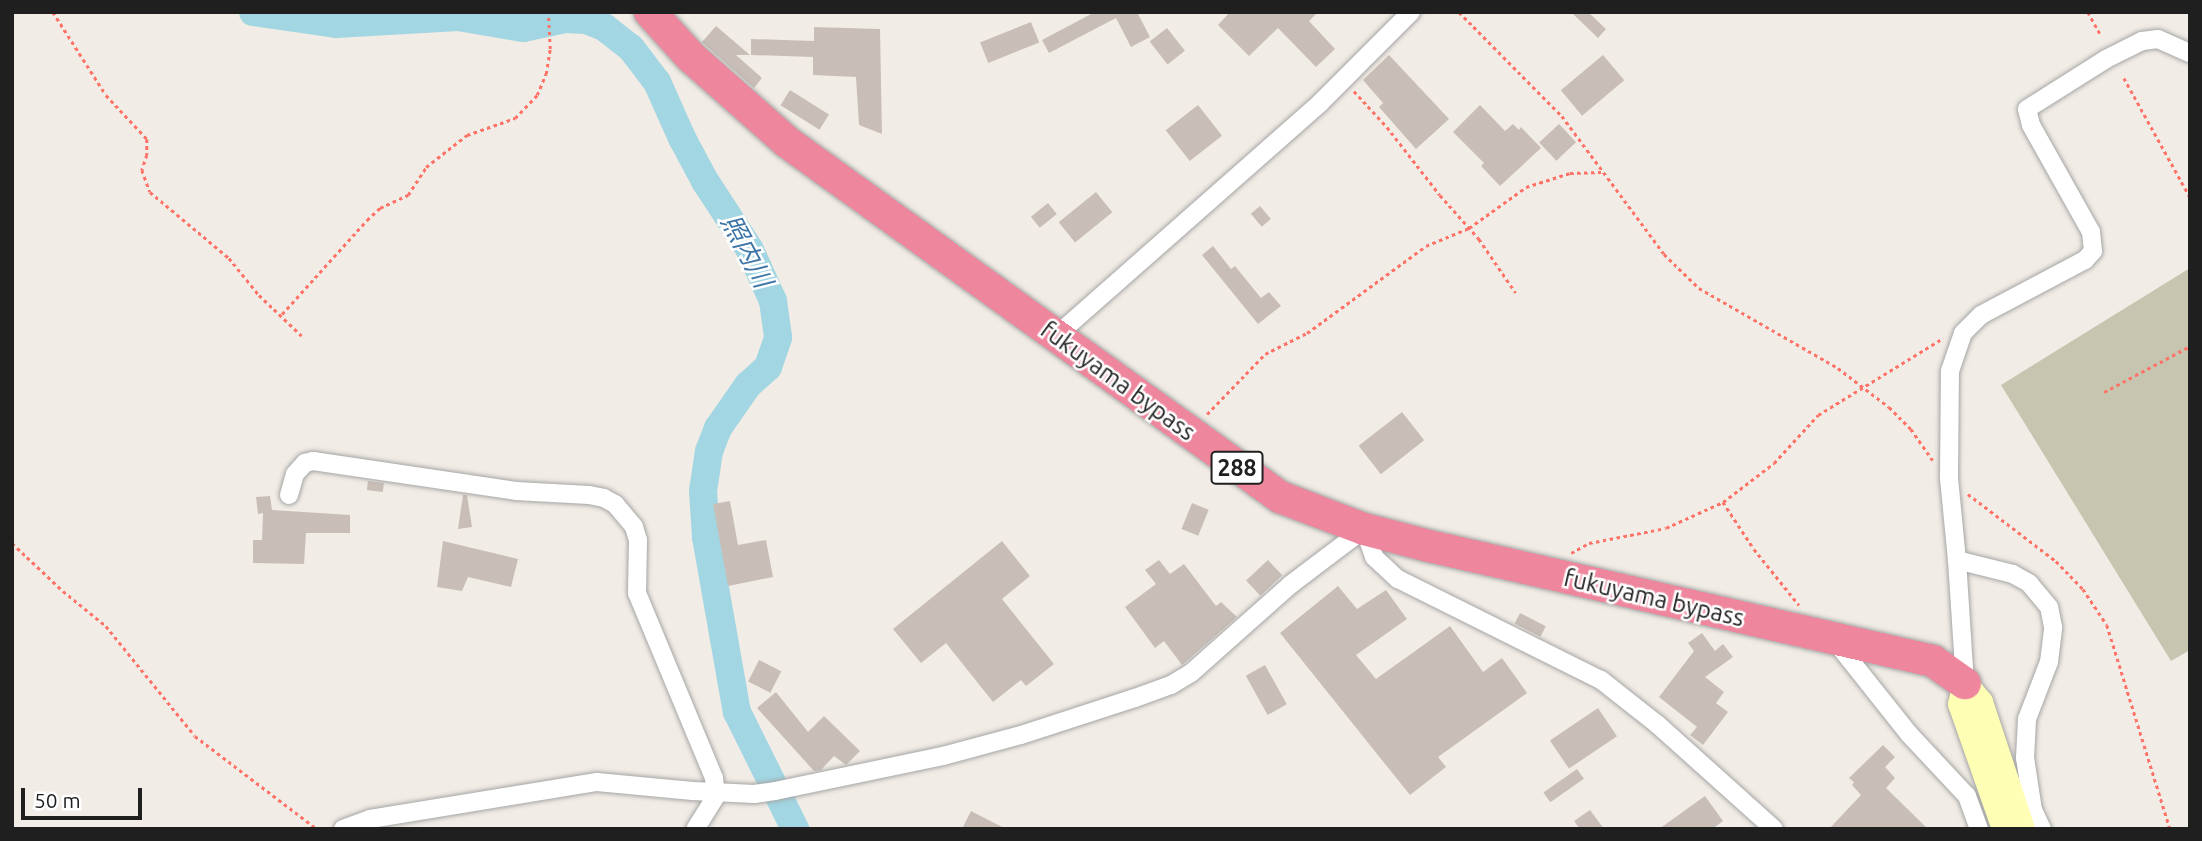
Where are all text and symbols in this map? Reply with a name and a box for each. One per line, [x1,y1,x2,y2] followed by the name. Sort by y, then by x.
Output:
[715,209,779,293] water label: 照内川
[1035,315,1201,447] street label: fukuyama bypass
[1209,448,1265,488] road number: 288
[1561,563,1747,633] street label: fukuyama bypass
[24,774,145,818] scale bar
[34,788,81,812] text: 50 m

